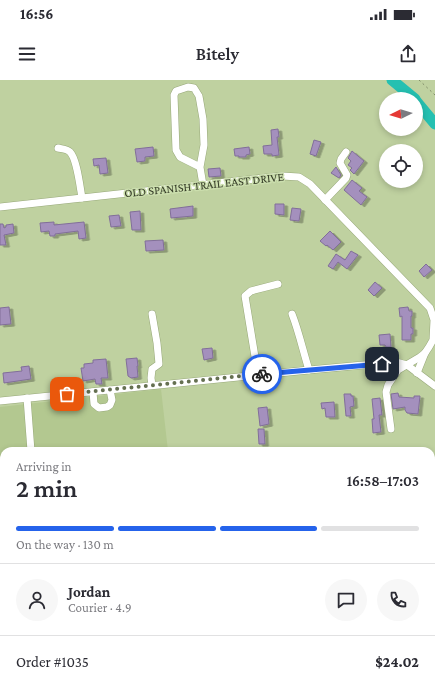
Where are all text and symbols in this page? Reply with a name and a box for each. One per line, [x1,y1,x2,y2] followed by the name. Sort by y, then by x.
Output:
[20,6,54,22] text: 16:56
[16,43,38,65] icon: menu
[397,43,419,65] icon: share
[196,44,239,64] text: Bitely
[379,92,423,136] north arrow
[379,92,423,188] map controls
[379,144,423,188] button: locate
[124,170,285,200] street label: OLD SPANISH TRAIL EAST DRIVE
[365,347,399,381] pin
[371,353,393,375] icon: home
[242,354,282,394] courier
[251,363,273,385] icon: bike
[50,377,84,411] pin
[56,383,78,405] icon: bag
[16,459,72,474] text: Arriving in
[347,473,419,489] text: 16:58–17:03
[16,474,77,503] text: 2 min
[16,537,114,552] text: On the way · 130 m
[16,579,58,621] button: person
[325,579,367,621] button: chat
[377,579,419,621] button: phone
[68,584,110,600] text: Jordan
[68,600,132,615] text: Courier · 4.9
[16,654,89,670] text: Order #1035
[375,654,419,670] text: $24.02

